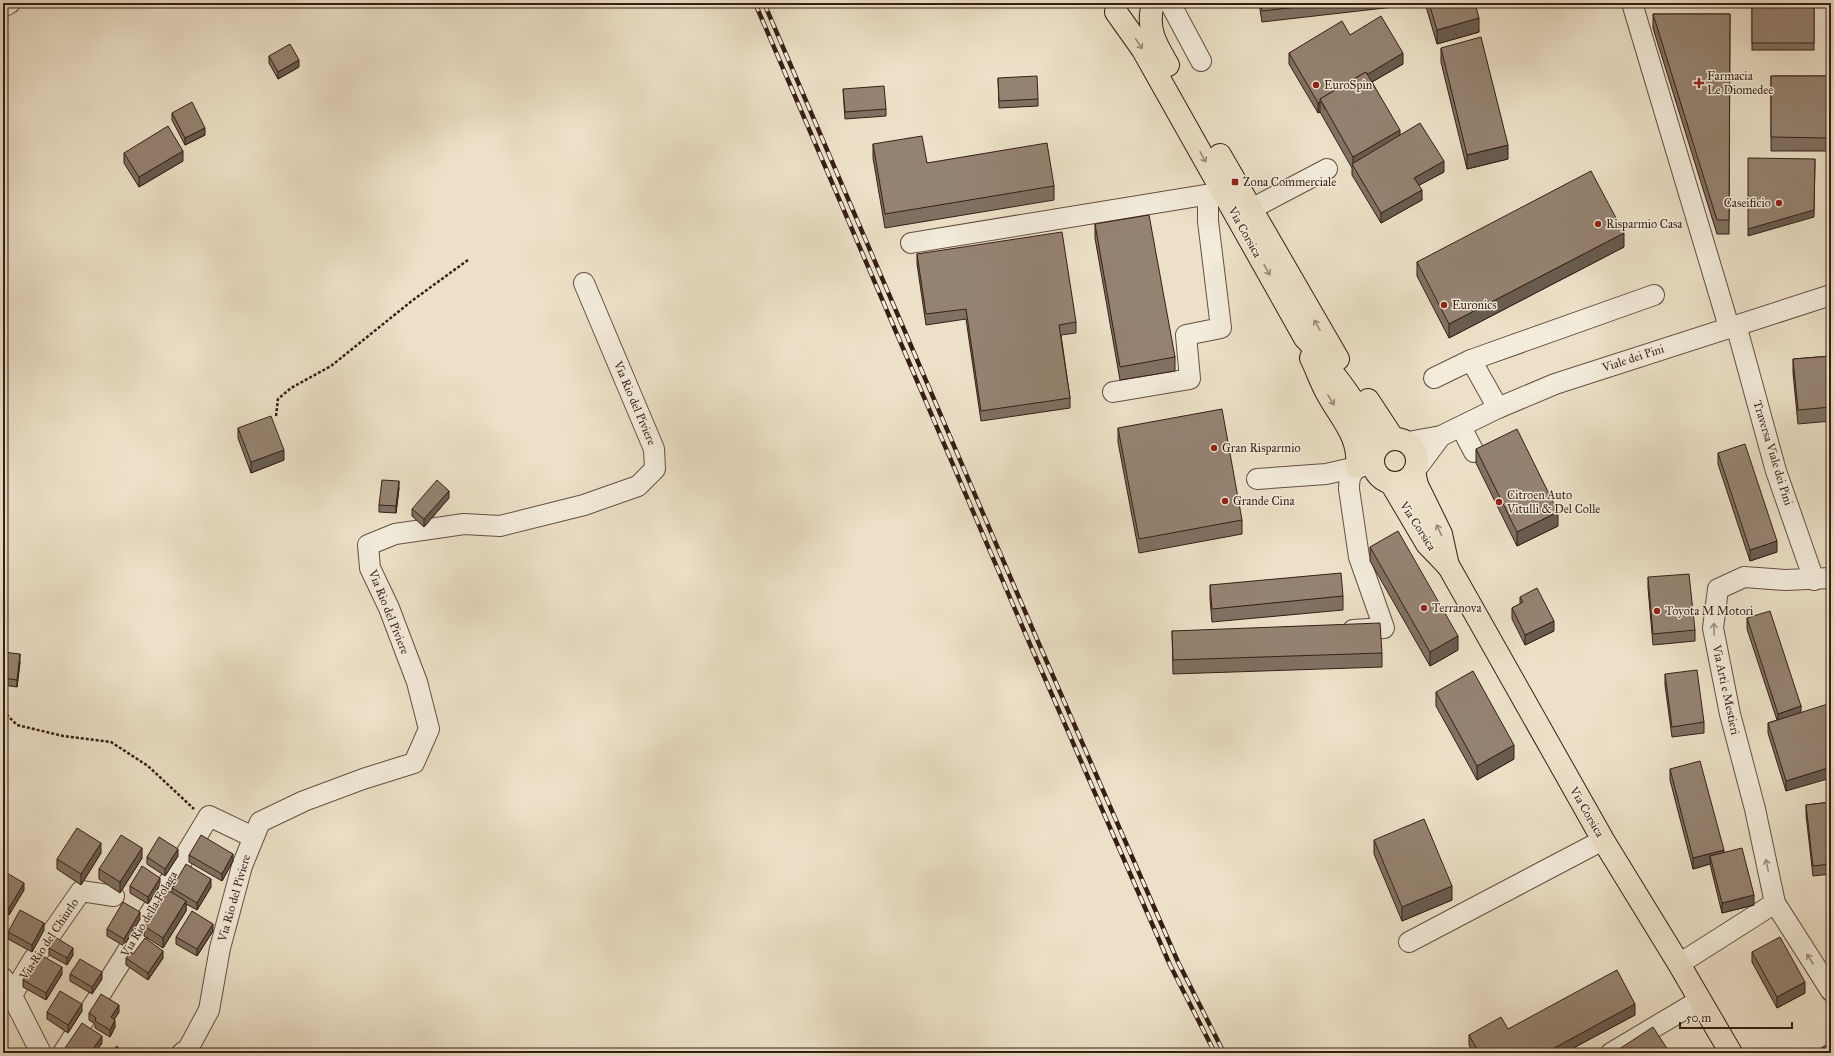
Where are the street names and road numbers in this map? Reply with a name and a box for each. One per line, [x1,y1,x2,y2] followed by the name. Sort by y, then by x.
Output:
[1225,203,1265,261] street label: Via Corsica
[1599,341,1666,375] street label: Viale dei Pini
[611,358,659,447] street label: Via Rio del Piviere
[1750,399,1796,508] street label: Traversa Viale dei Pini
[1396,498,1440,554] street label: Via Corsica
[365,567,412,656] street label: Via Rio del Piviere
[1709,643,1743,737] street label: Via Arti e Mestieri
[1566,783,1607,840] street label: Via Corsica
[215,853,253,944] street label: Via Rio del Piviere
[117,868,181,961] street label: Via Rio della Folaga
[16,896,81,983] street label: Via Rio del Chiurlo

